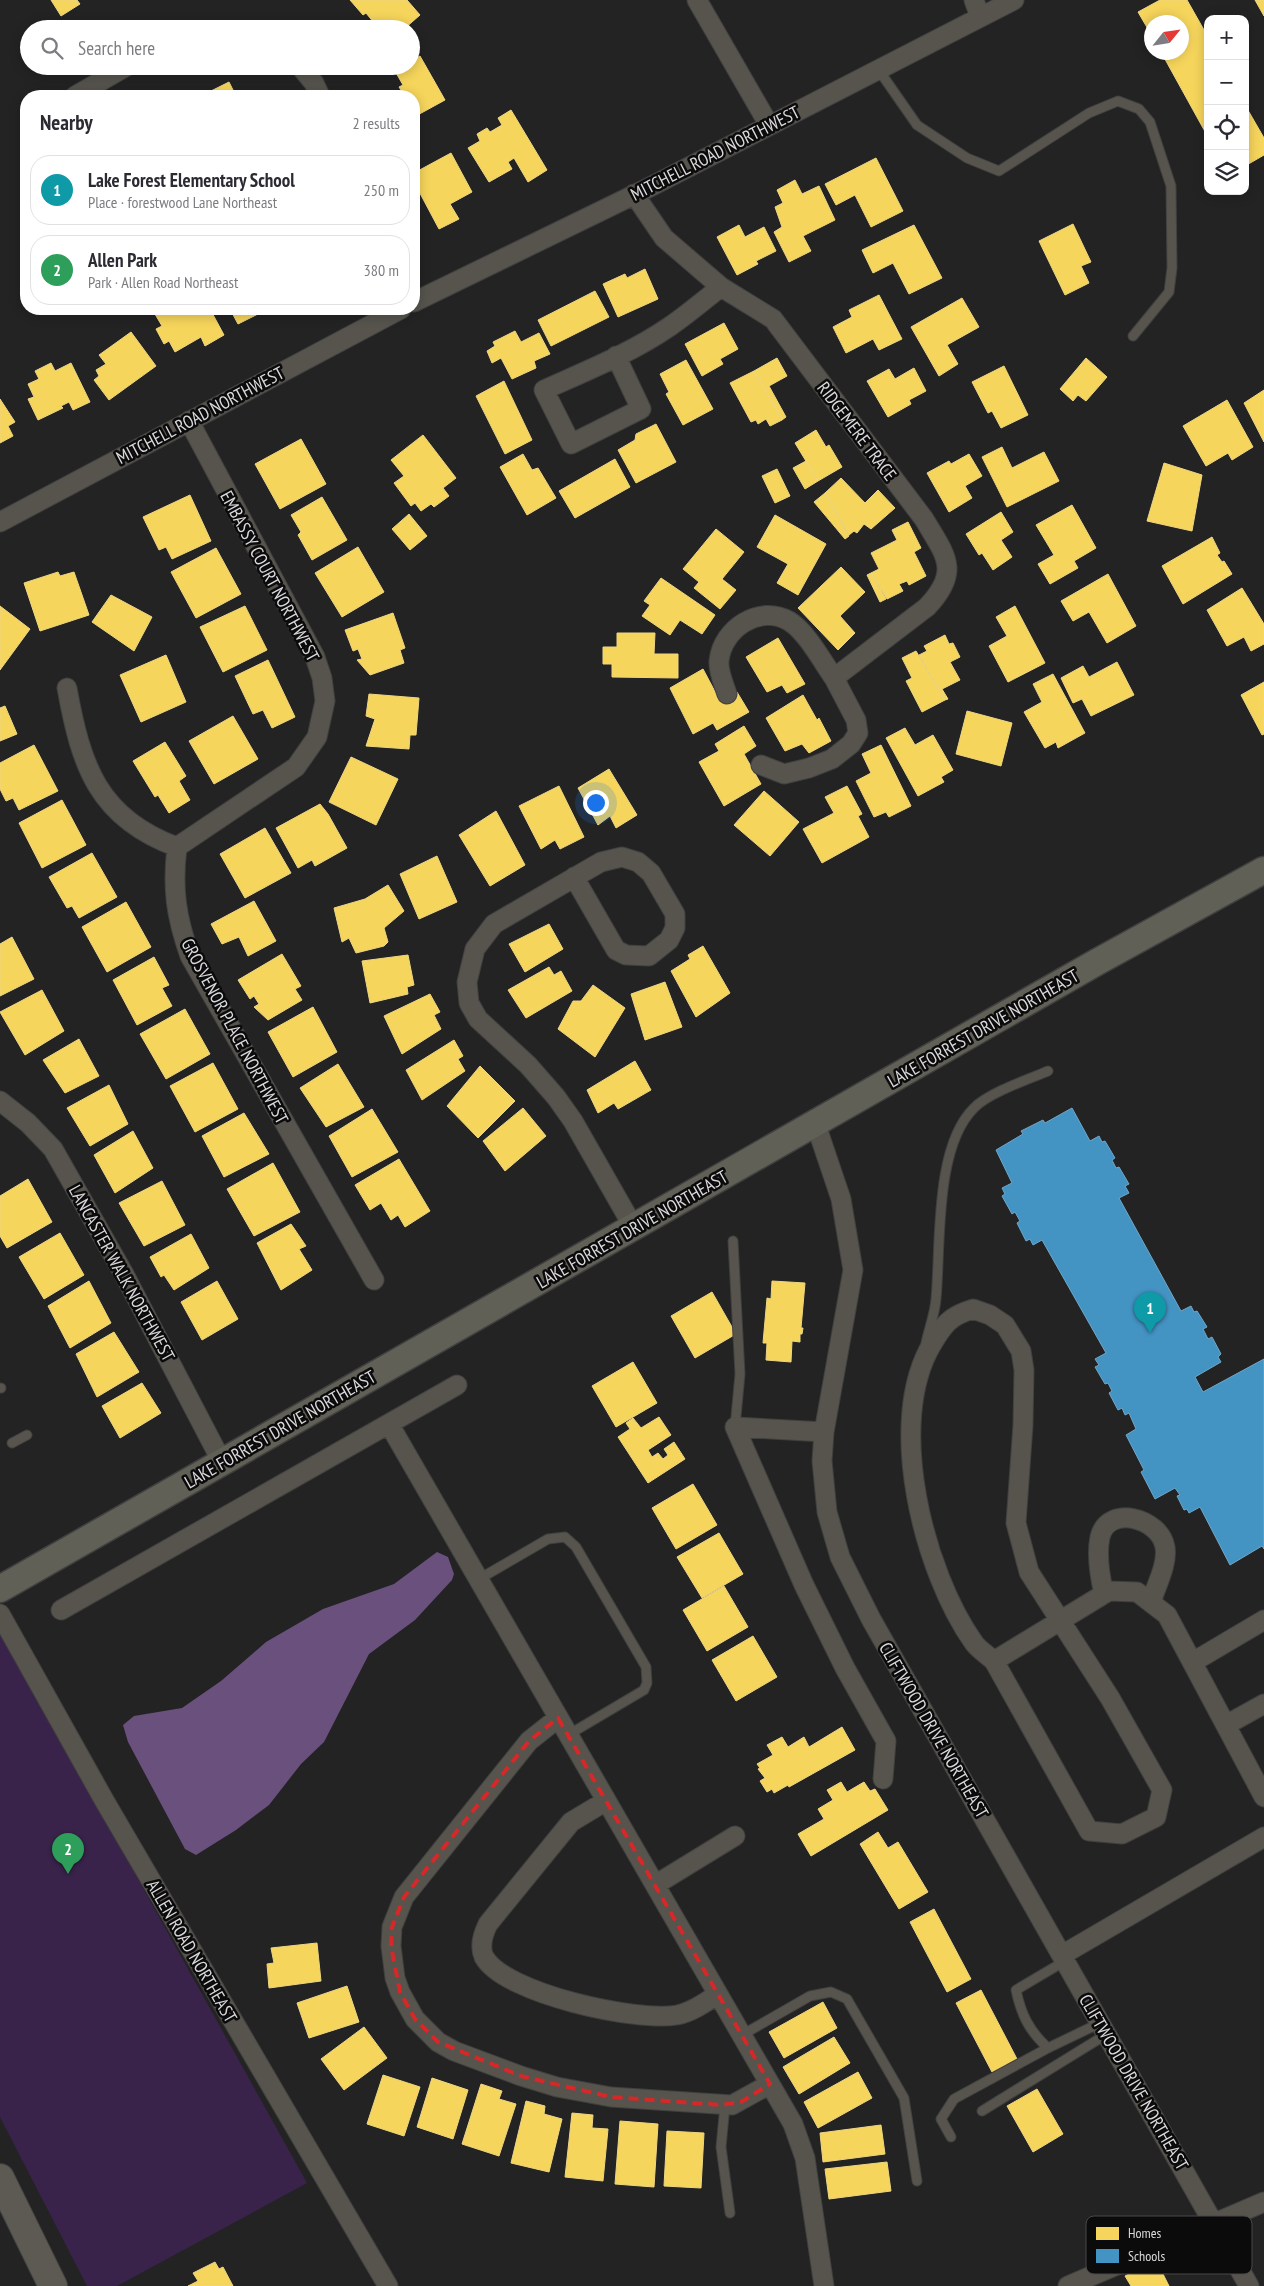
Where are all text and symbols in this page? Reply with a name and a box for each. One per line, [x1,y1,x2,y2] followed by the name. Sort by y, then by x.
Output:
[1144,15,1189,60] north arrow
[1204,15,1249,195] map controls
[1204,15,1249,60] button: +
[20,20,420,75] search box
[38,34,66,62] icon: search
[78,36,155,60] text: Search here
[1204,60,1249,105] button: −
[627,100,803,206] street label: MITCHELL ROAD NORTHWEST
[1204,105,1249,150] button: locate
[40,109,93,136] text: Nearby
[353,113,400,133] text: 2 results
[1204,150,1249,195] button: layers
[88,168,295,192] text: Lake Forest Elementary School
[53,180,61,200] text: 1
[364,180,399,200] text: 250 m
[88,192,277,212] text: Place · forestwood Lane Northeast
[88,248,157,272] text: Allen Park
[53,260,61,280] text: 2
[364,260,399,280] text: 380 m
[88,272,238,292] text: Park · Allen Road Northeast
[112,361,288,469] street label: MITCHELL ROAD NORTHWEST
[812,377,902,485] street label: RIDGEMERE TRACE
[215,487,325,665] street label: EMBASSY COURT NORTHWEST
[583,790,609,816] your location
[176,934,294,1128] street label: GROSVENOR PLACE NORTHWEST
[883,964,1083,1092] street label: LAKE FORREST DRIVE NORTHEAST
[532,1165,732,1293] street label: LAKE FORREST DRIVE NORTHEAST
[64,1181,180,1365] street label: LANCASTER WALK NORTHWEST
[1134,1292,1166,1333] pin: 1
[180,1365,380,1493] street label: LAKE FORREST DRIVE NORTHEAST
[874,1638,994,1822] street label: CLIFTWOOD DRIVE NORTHEAST
[52,1833,84,1874] pin: 2
[142,1875,242,2027] street label: ALLEN ROAD NORTHEAST
[1074,1990,1194,2174] street label: CLIFTWOOD DRIVE NORTHEAST
[1086,2216,1252,2274] legend
[1128,2224,1161,2242] text: Homes
[1128,2247,1165,2265] text: Schools

